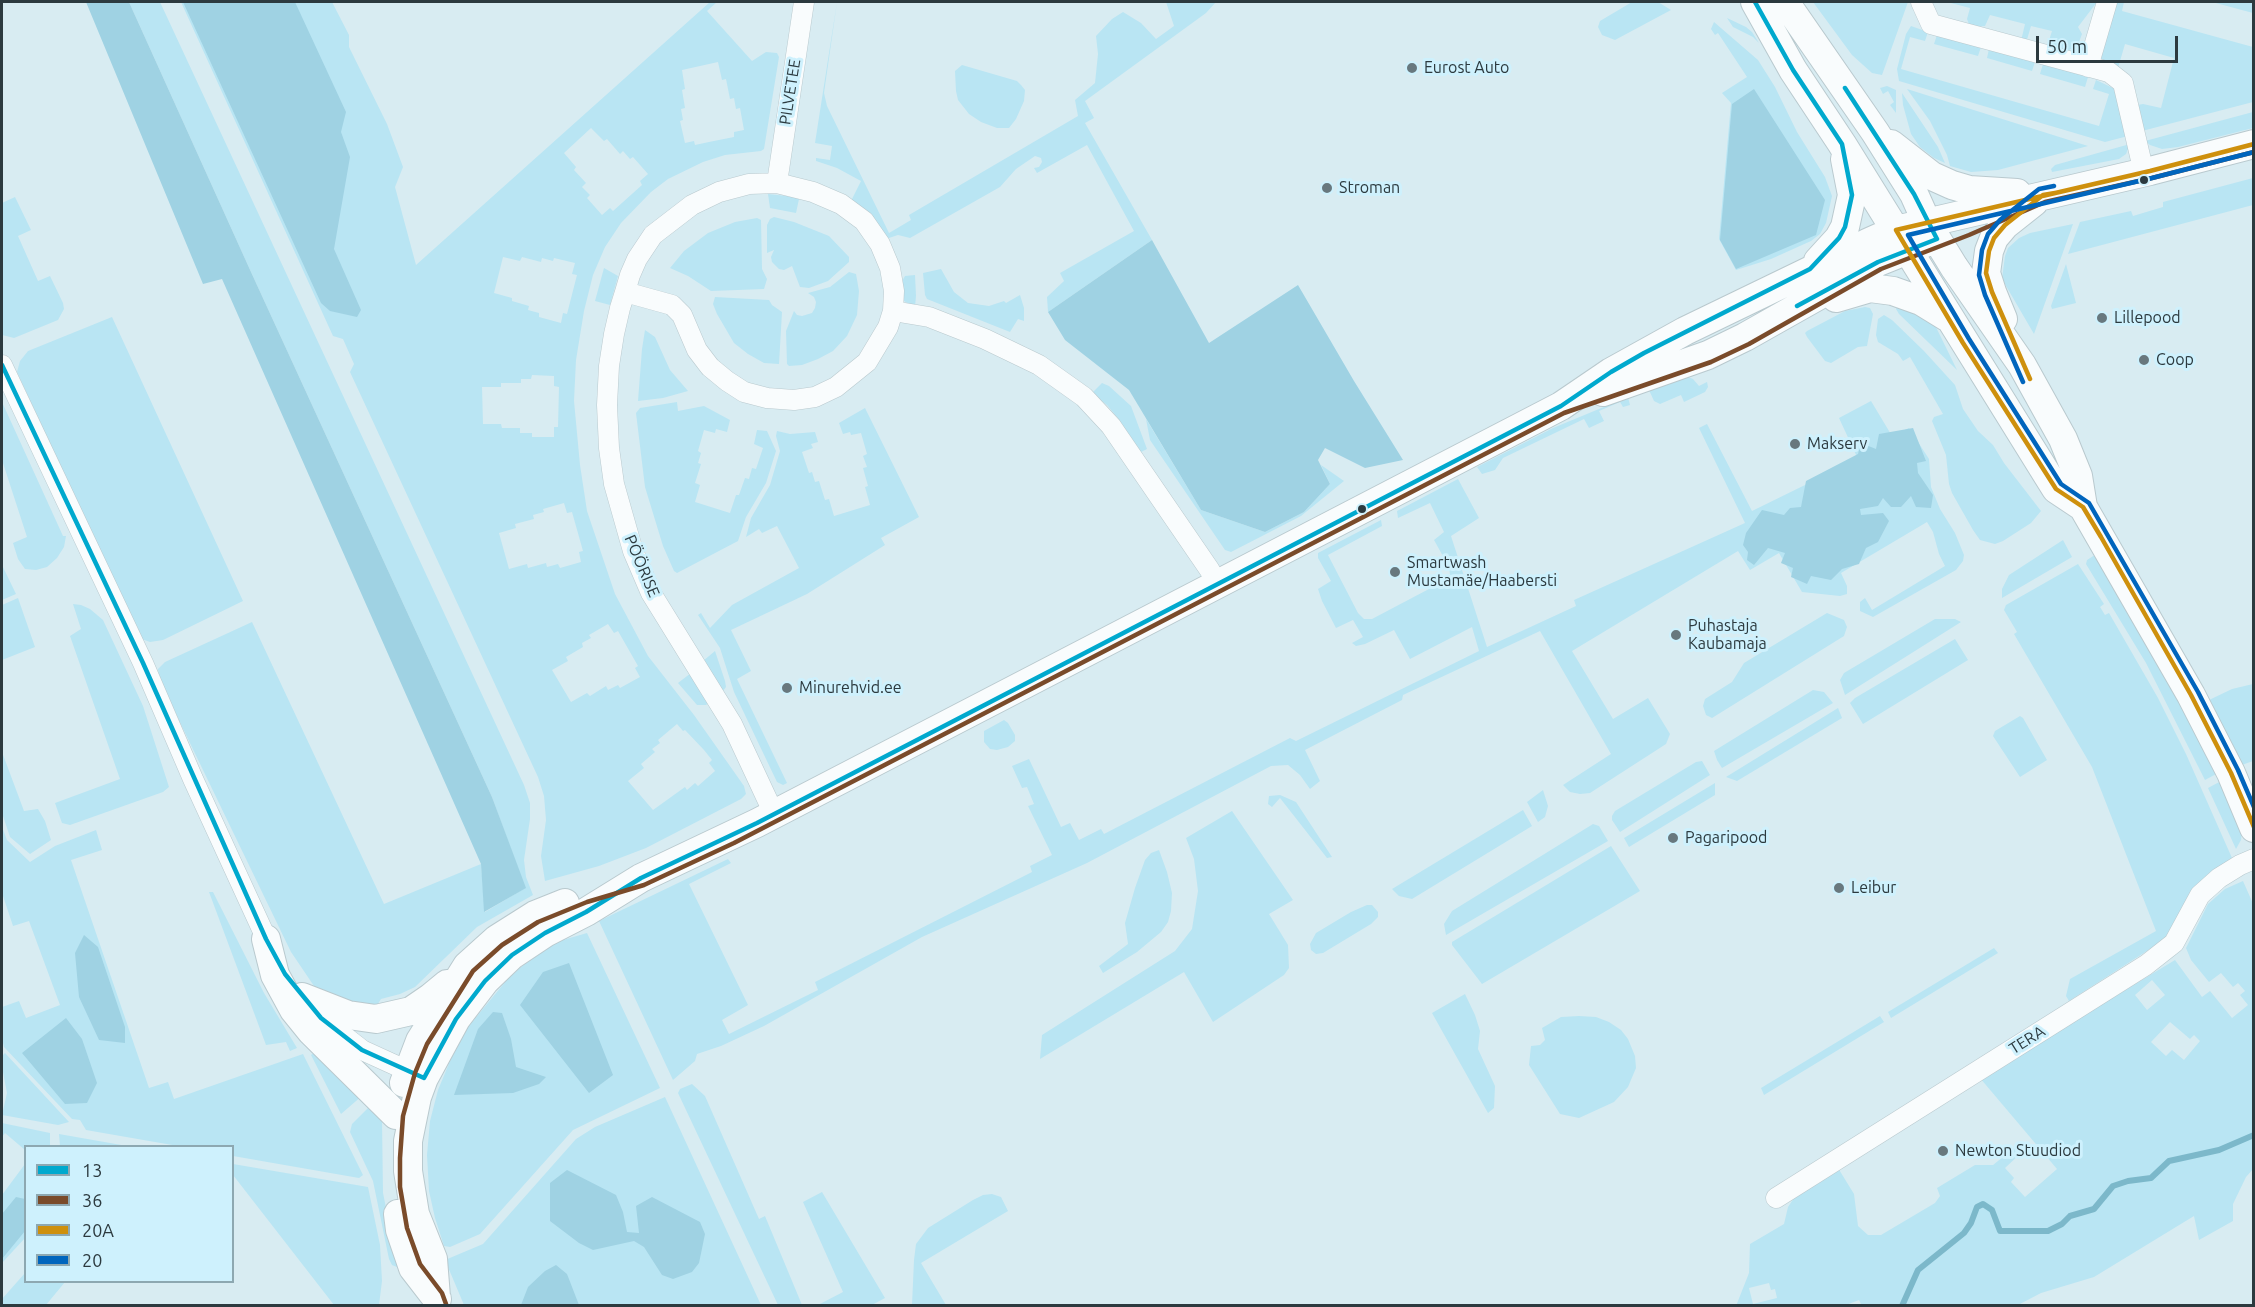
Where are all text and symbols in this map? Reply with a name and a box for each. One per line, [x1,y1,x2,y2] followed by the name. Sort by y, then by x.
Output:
[2039,24,2182,62] scale bar
[2047,36,2087,56] text: 50 m
[775,58,805,126] street label: PILVETEE
[1424,58,1509,78] place label: Eurost Auto
[1405,61,1419,75] marker: Eurost Auto
[2138,174,2150,186] unlabelled marker
[1339,178,1400,198] place label: Stroman
[1320,181,1334,195] marker: Stroman
[2114,308,2181,328] place label: Lillepood
[2095,311,2109,325] marker: Lillepood
[2156,350,2194,370] place label: Coop
[2137,353,2151,367] marker: Coop
[1807,434,1867,454] place label: Makserv
[1788,437,1802,451] marker: Makserv
[1356,503,1368,515] unlabelled marker
[620,532,664,600] street label: PÖÖRISE
[1407,553,1557,591] place label: Smartwash Mustamäe/Haabersti
[1388,565,1402,579] marker: Smartwash Mustamäe/Haabersti
[1688,616,1767,654] place label: Puhastaja Kaubamaja
[1669,628,1683,642] marker: Puhastaja Kaubamaja
[799,678,902,698] place label: Minurehvid.ee
[780,681,794,695] marker: Minurehvid.ee
[1685,828,1767,848] place label: Pagaripood
[1666,831,1680,845] marker: Pagaripood
[1851,878,1896,898] place label: Leibur
[1832,881,1846,895] marker: Leibur
[2006,1022,2048,1058] street label: TERA
[1955,1141,2081,1161] place label: Newton Stuudiod
[1936,1144,1950,1158] marker: Newton Stuudiod
[24,1145,234,1283] legend
[82,1160,102,1180] text: 13
[82,1190,102,1210] text: 36
[82,1220,114,1240] text: 20A
[82,1250,102,1270] text: 20

